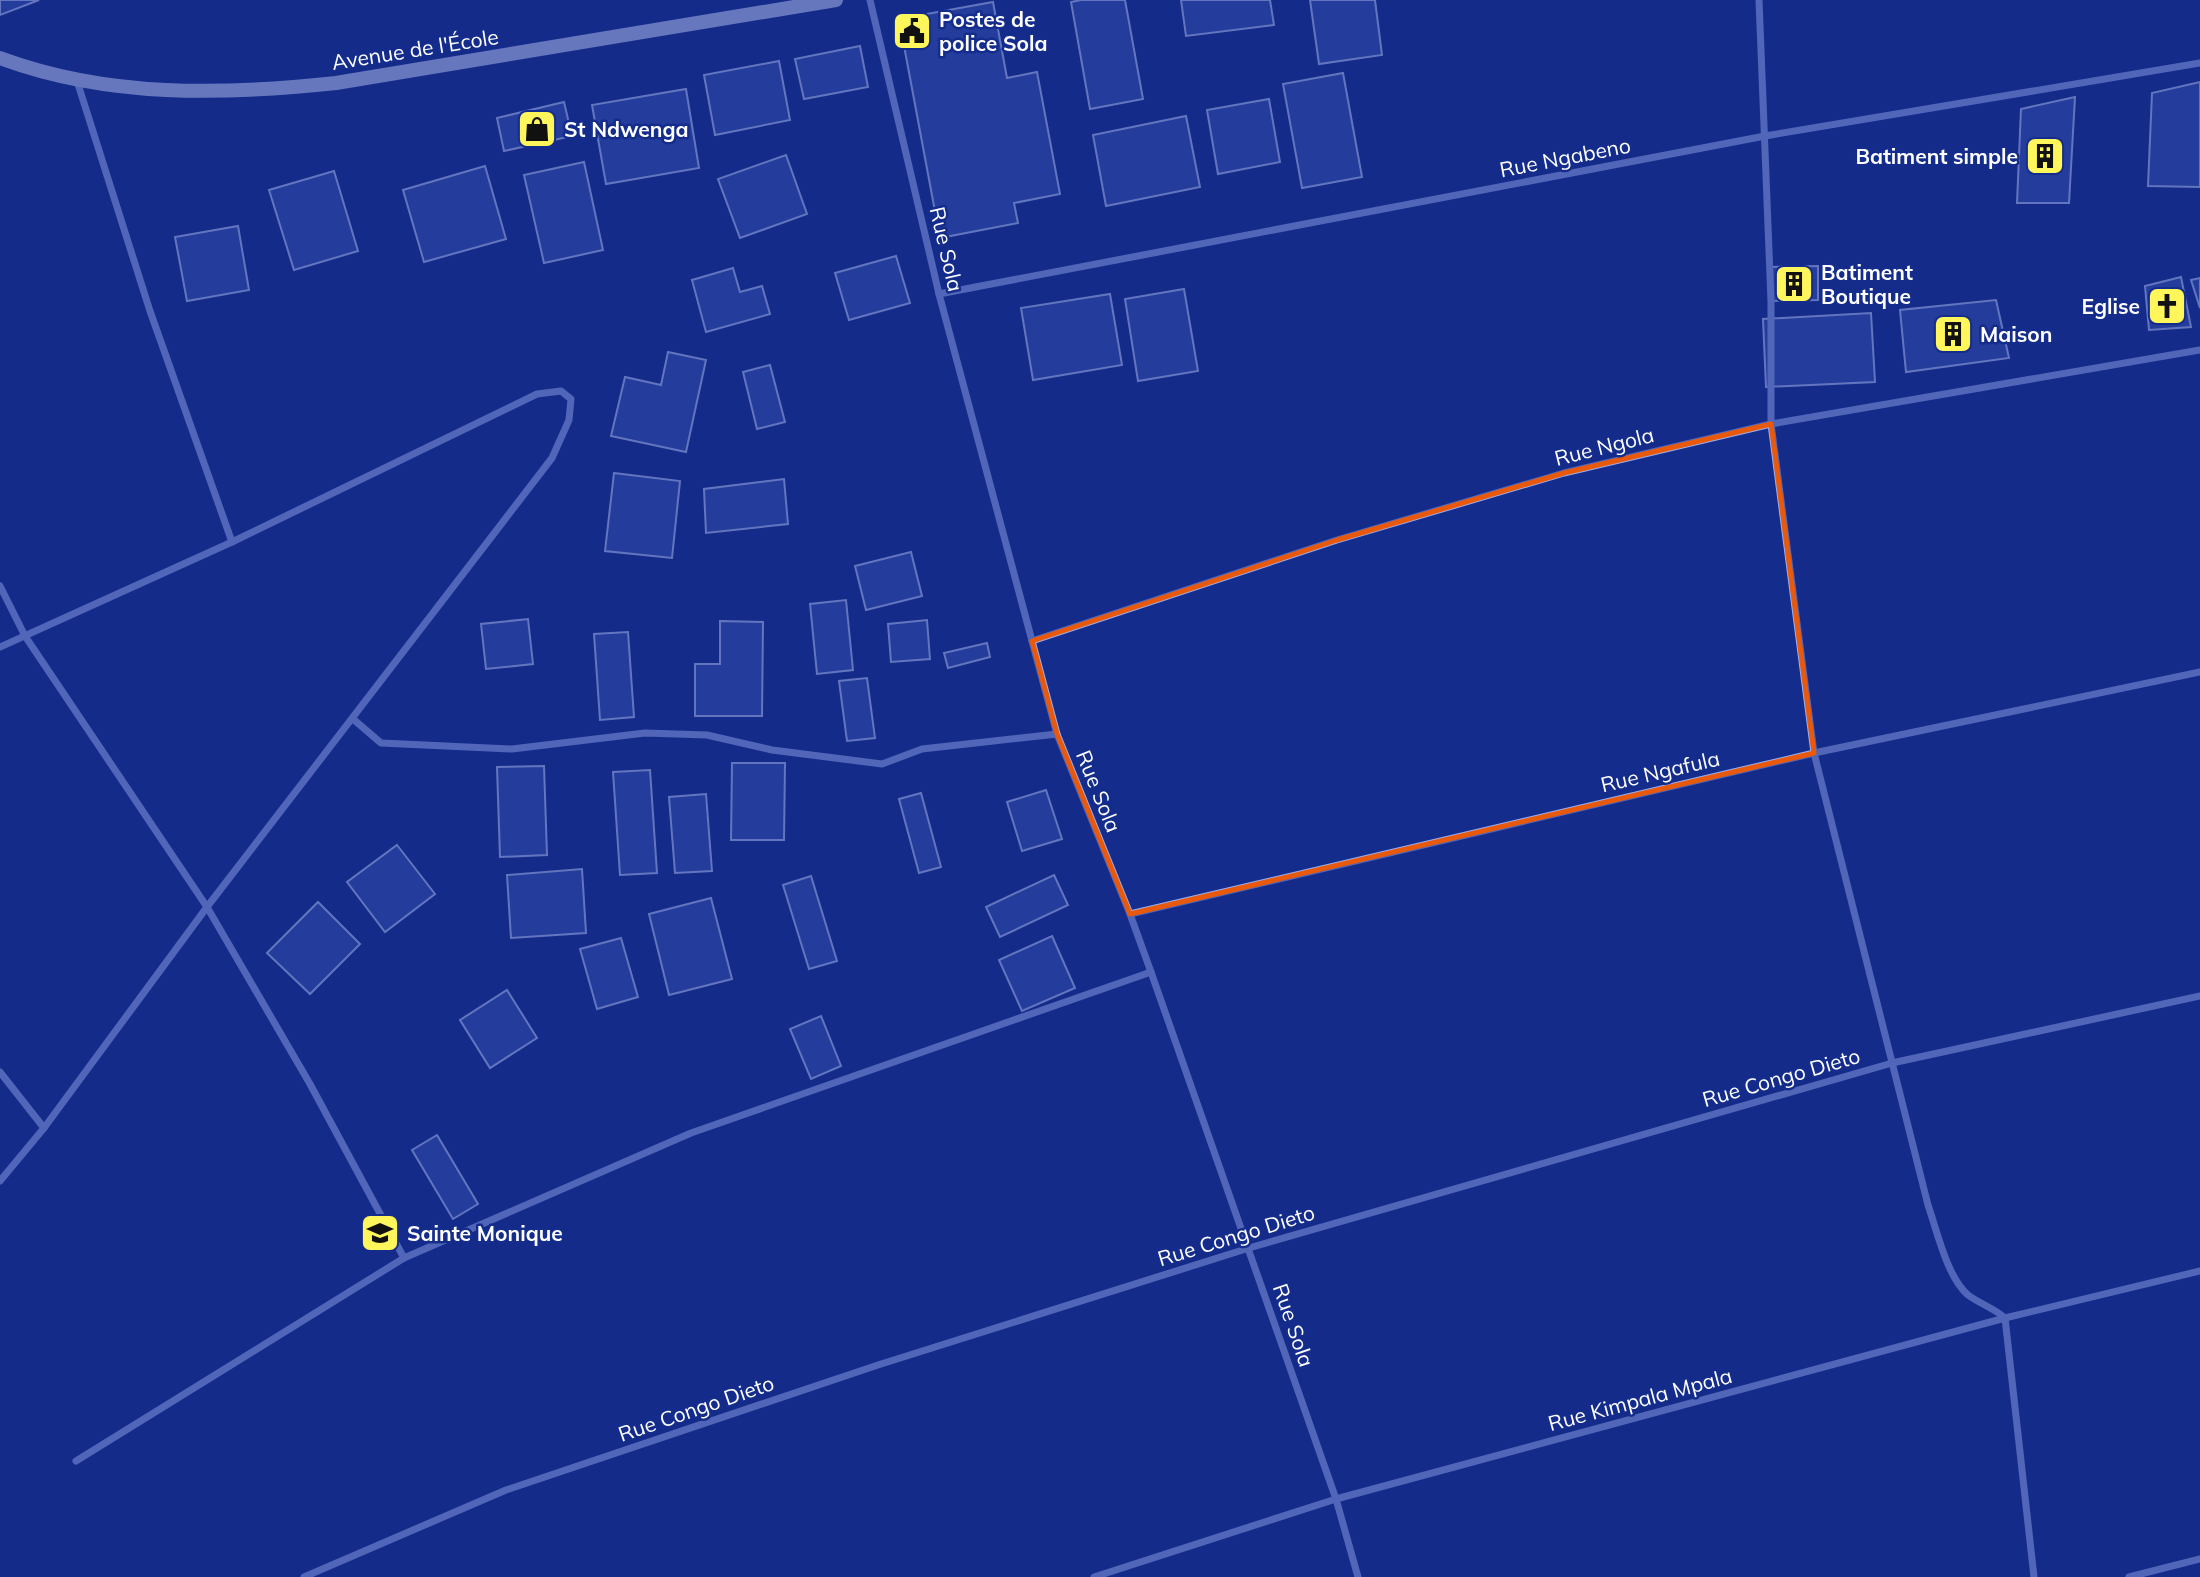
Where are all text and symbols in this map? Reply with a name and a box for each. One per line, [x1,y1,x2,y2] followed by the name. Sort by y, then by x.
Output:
[939,6,1048,56] place label: Postes de police Sola
[891,10,933,52] public building icon: Postes de police Sola
[330,23,500,75] street label: Avenue de l'École
[516,108,558,150] shop icon: St Ndwenga
[564,116,689,142] place label: St Ndwenga
[1497,132,1633,182] street label: Rue Ngabeno
[2024,135,2066,177] building icon: Batiment simple
[1855,143,2018,169] place label: Batiment simple
[925,204,969,294] street label: Rue Sola
[1821,259,1913,309] place label: Batiment Boutique
[1773,263,1815,305] building icon: Batiment Boutique
[2146,285,2188,327] church icon: Eglise
[2082,293,2140,319] place label: Eglise
[1932,313,1974,355] building icon: Maison
[1980,321,2052,347] place label: Maison
[1552,421,1656,471] street label: Rue Ngola
[1598,745,1722,797] street label: Rue Ngafula
[1071,746,1127,836] street label: Rue Sola
[1699,1042,1863,1112] street label: Rue Congo Dieto
[1154,1199,1318,1271] street label: Rue Congo Dieto
[359,1212,401,1254] school or university icon: Sainte Monique
[407,1220,563,1246] place label: Sainte Monique
[1268,1280,1320,1370] street label: Rue Sola
[1545,1362,1735,1436] street label: Rue Kimpala Mpala
[615,1369,777,1447] street label: Rue Congo Dieto

